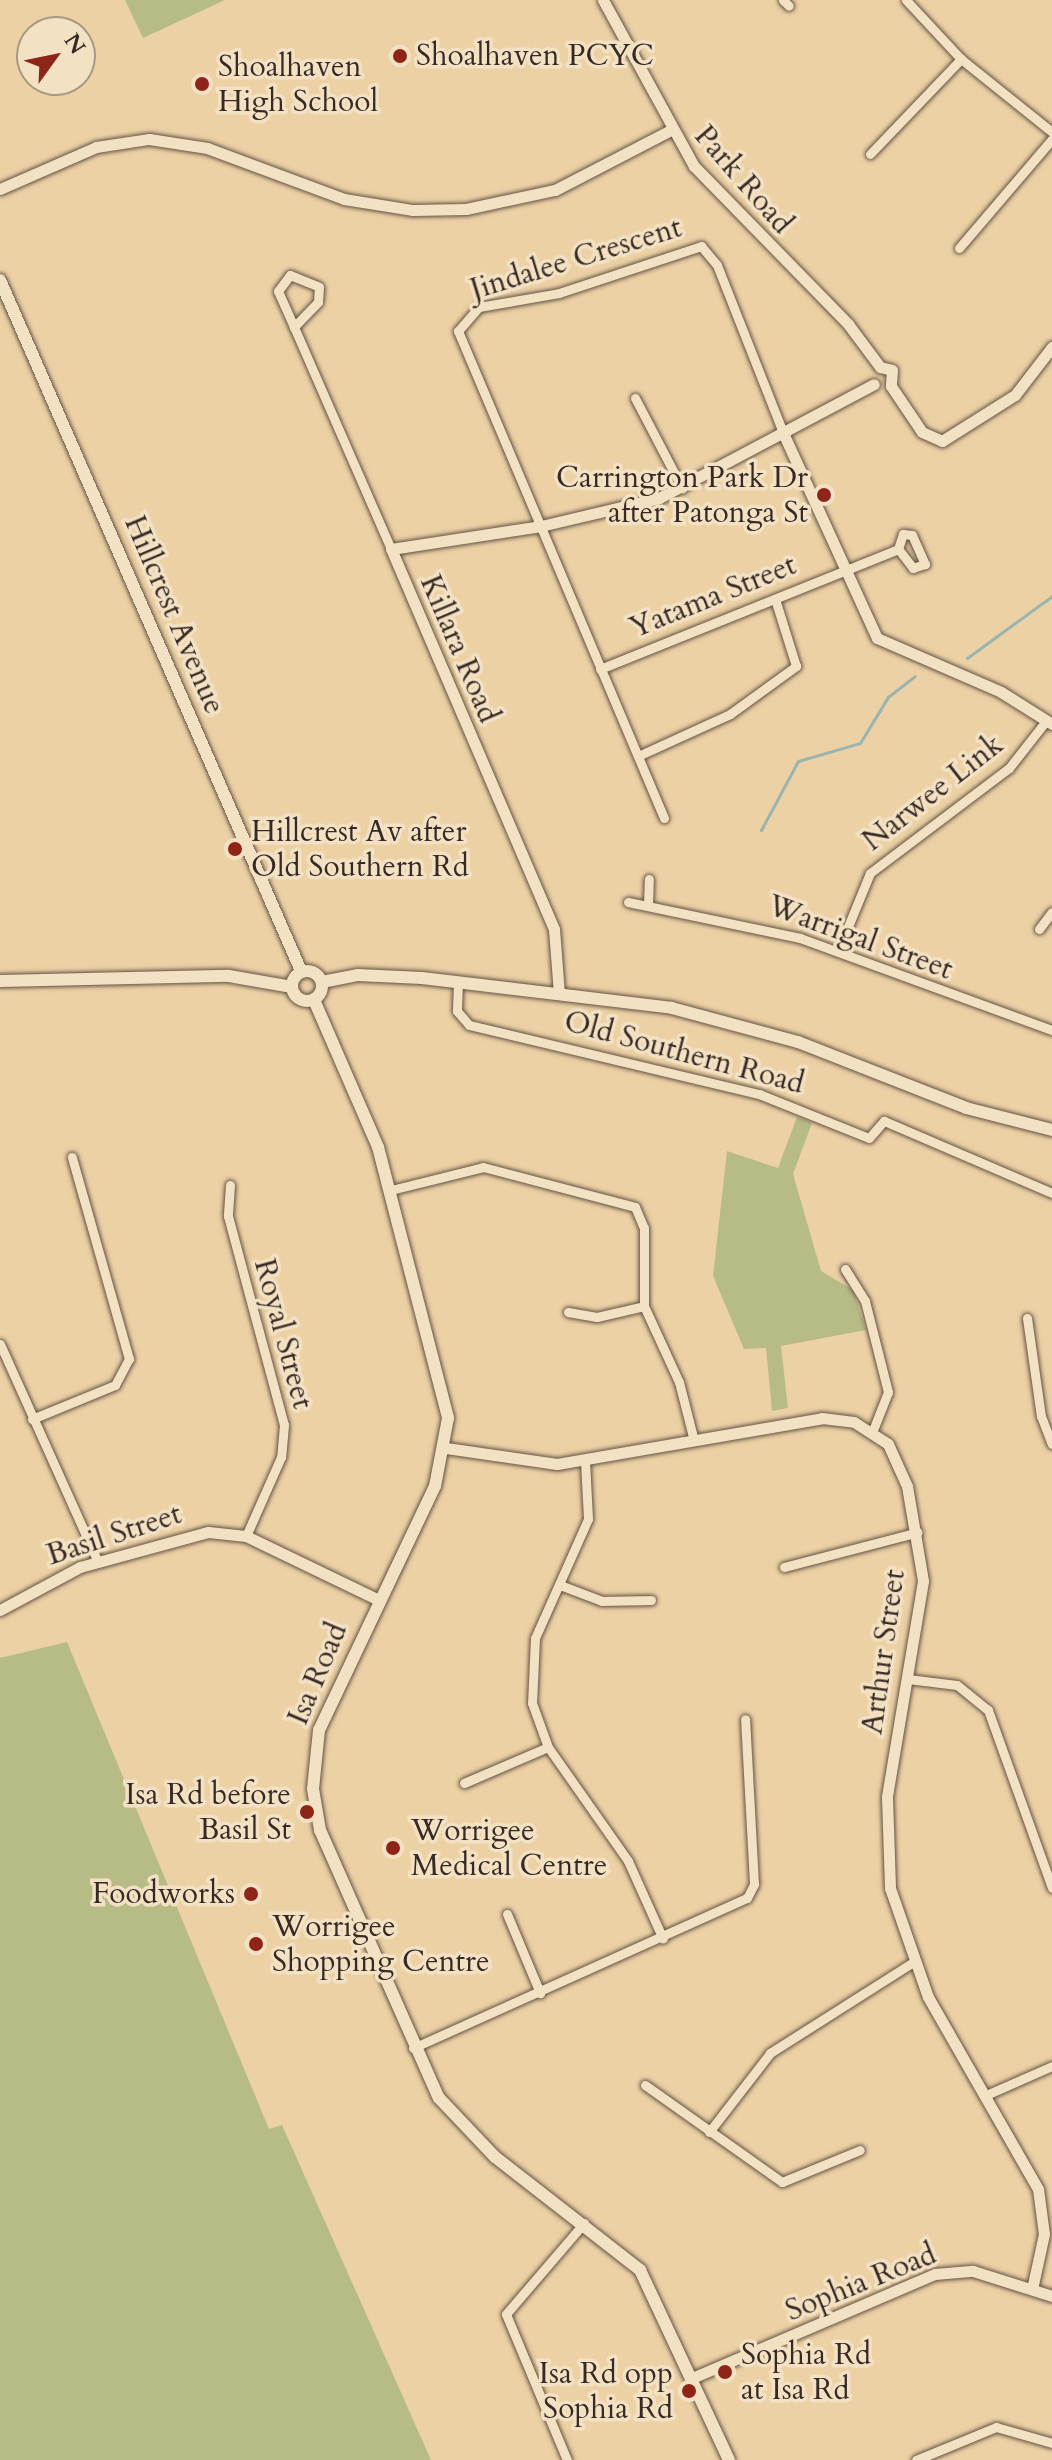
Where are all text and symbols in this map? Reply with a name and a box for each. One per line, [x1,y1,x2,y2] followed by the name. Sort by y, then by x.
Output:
[16,16,96,96] north arrow
[57,28,92,60] text: N
[416,38,654,74] place label: Shoalhaven PCYC
[391,47,409,65] marker: Shoalhaven PCYC
[218,49,378,120] place label: Shoalhaven High School
[193,75,211,93] marker: Shoalhaven High School
[686,118,800,242] street label: Park Road
[466,210,686,308] street label: Jindalee Crescent
[556,460,808,530] place label: Carrington Park Dr after Patonga St
[815,486,833,504] marker: Carrington Park Dr after Patonga St
[116,510,232,720] street label: Hillcrest Avenue
[625,547,801,647] street label: Yatama Street
[412,570,506,728] street label: Killara Road
[856,727,1010,859] street label: Narwee Link
[251,814,469,884] place label: Hillcrest Av after Old Southern Rd
[226,840,244,858] marker: Hillcrest Av after Old Southern Rd
[763,888,957,988] street label: Warrigal Street
[560,1004,808,1102] street label: Old Southern Road
[246,1255,320,1413] street label: Royal Street
[42,1496,186,1574] street label: Basil Street
[855,1567,913,1737] street label: Arthur Street
[280,1618,356,1730] street label: Isa Road
[125,1777,291,1848] place label: Isa Rd before Basil St
[298,1803,316,1821] marker: Isa Rd before Basil St
[411,1813,607,1884] place label: Worrigee Medical Centre
[382,1837,404,1859] marker: Worrigee Medical Centre
[92,1876,235,1912] place label: Foodworks
[242,1885,260,1903] marker: Foodworks
[272,1909,490,1980] place label: Worrigee Shopping Centre
[247,1935,265,1953] marker: Worrigee Shopping Centre
[781,2237,941,2329] street label: Sophia Road
[741,2337,871,2408] place label: Sophia Rd at Isa Rd
[539,2356,673,2426] place label: Isa Rd opp Sophia Rd
[716,2363,734,2381] marker: Sophia Rd at Isa Rd
[680,2382,698,2400] marker: Isa Rd opp Sophia Rd

